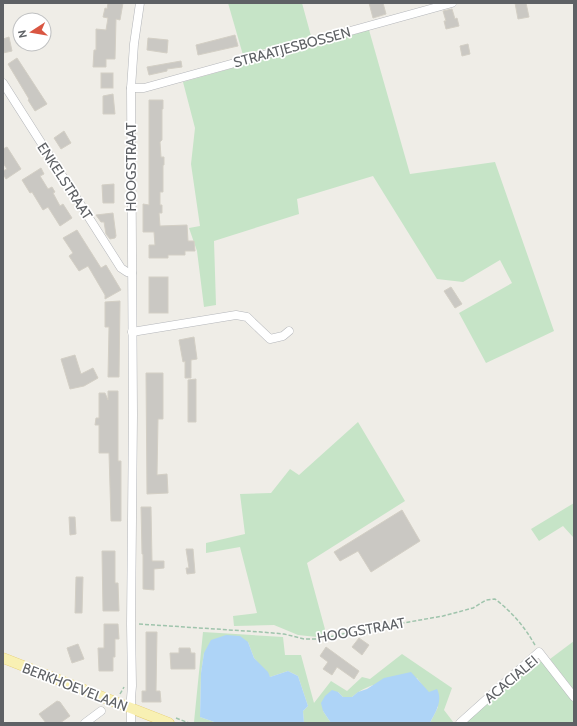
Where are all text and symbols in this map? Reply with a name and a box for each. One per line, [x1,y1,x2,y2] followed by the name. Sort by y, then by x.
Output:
[12,12,52,52] north arrow
[231,23,353,71] street label: STRAATJESBOSSEN
[15,29,30,39] text: N
[122,122,140,211] street label: HOOGSTRAAT
[33,139,97,223] street label: ENKELSTRAAT
[316,613,407,647] street label: HOOGSTRAAT
[480,651,542,707] street label: ACACIALEI
[20,659,130,715] street label: BERKHOEVELAAN

